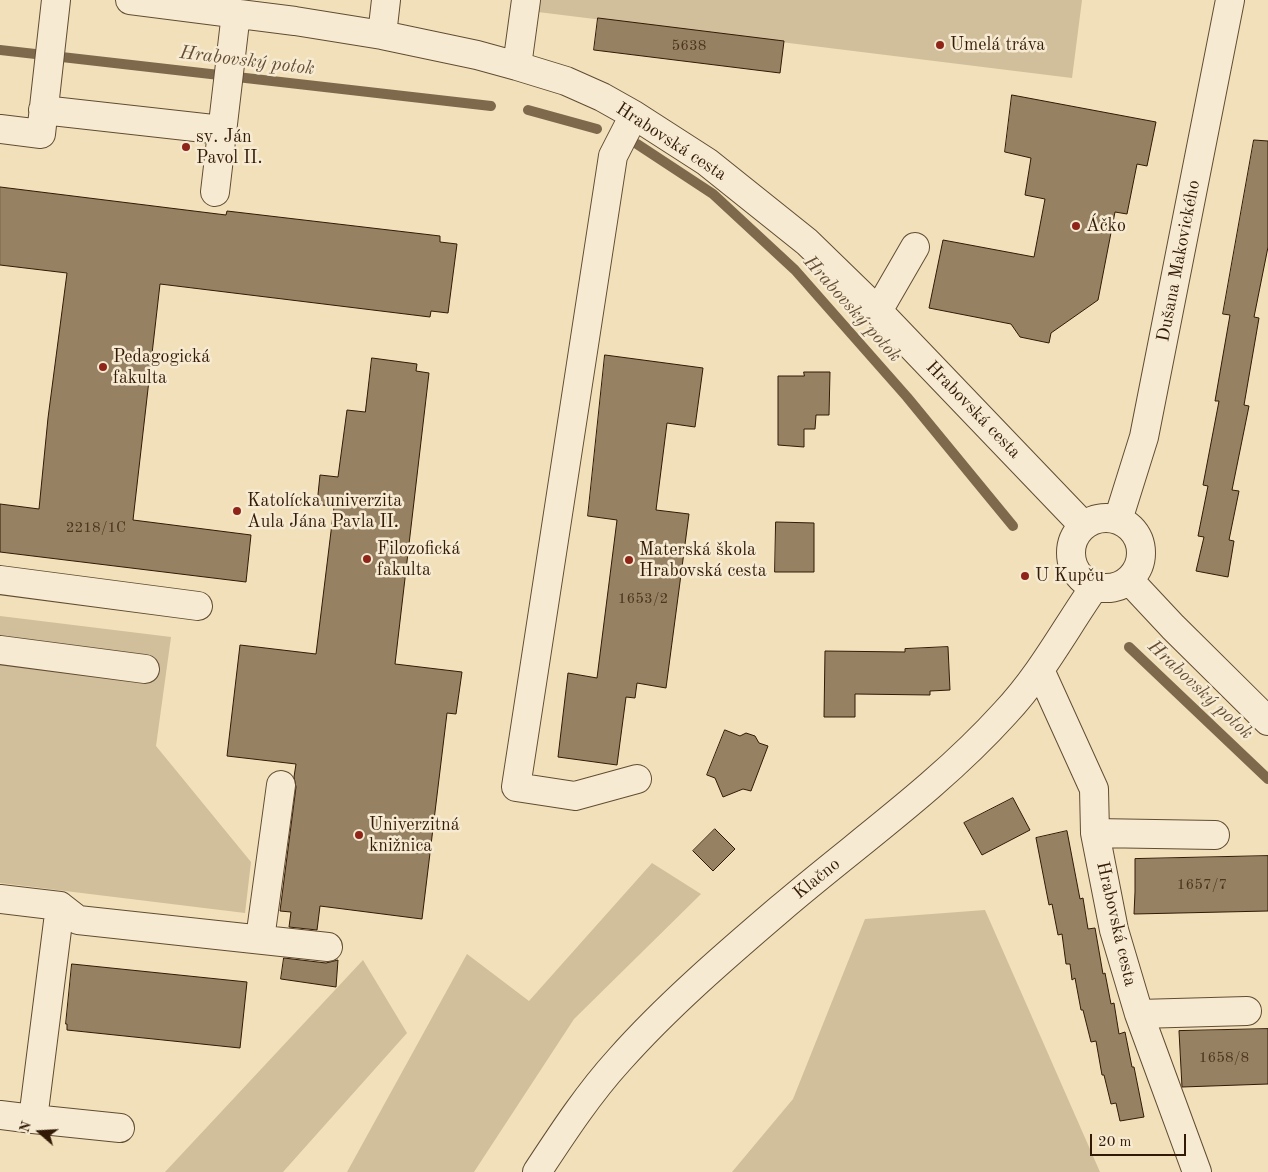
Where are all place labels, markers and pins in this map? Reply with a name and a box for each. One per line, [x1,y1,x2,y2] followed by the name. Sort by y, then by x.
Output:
[950,34,1045,56] place label: Umelá tráva
[934,39,946,51] marker: Umelá tráva
[196,126,262,168] place label: sv. Ján Pavol II.
[180,141,192,153] marker: sv. Ján Pavol II.
[1086,215,1126,237] place label: Áčko
[1070,220,1082,232] marker: Áčko
[113,346,210,388] place label: Pedagogická fakulta
[97,361,109,373] marker: Pedagogická fakulta
[247,490,402,532] place label: Katolícka univerzita Aula Jána Pavla II.
[231,505,243,517] marker: Katolícka univerzita Aula Jána Pavla II.
[377,538,460,580] place label: Filozofická fakulta
[639,539,767,582] place label: Materská škola Hrabovská cesta
[361,553,373,565] marker: Filozofická fakulta
[623,554,635,566] marker: Materská škola Hrabovská cesta
[1035,565,1104,587] place label: U Kupču
[1019,570,1031,582] marker: U Kupču
[369,814,460,856] place label: Univerzitná knižnica
[353,829,365,841] marker: Univerzitná knižnica

